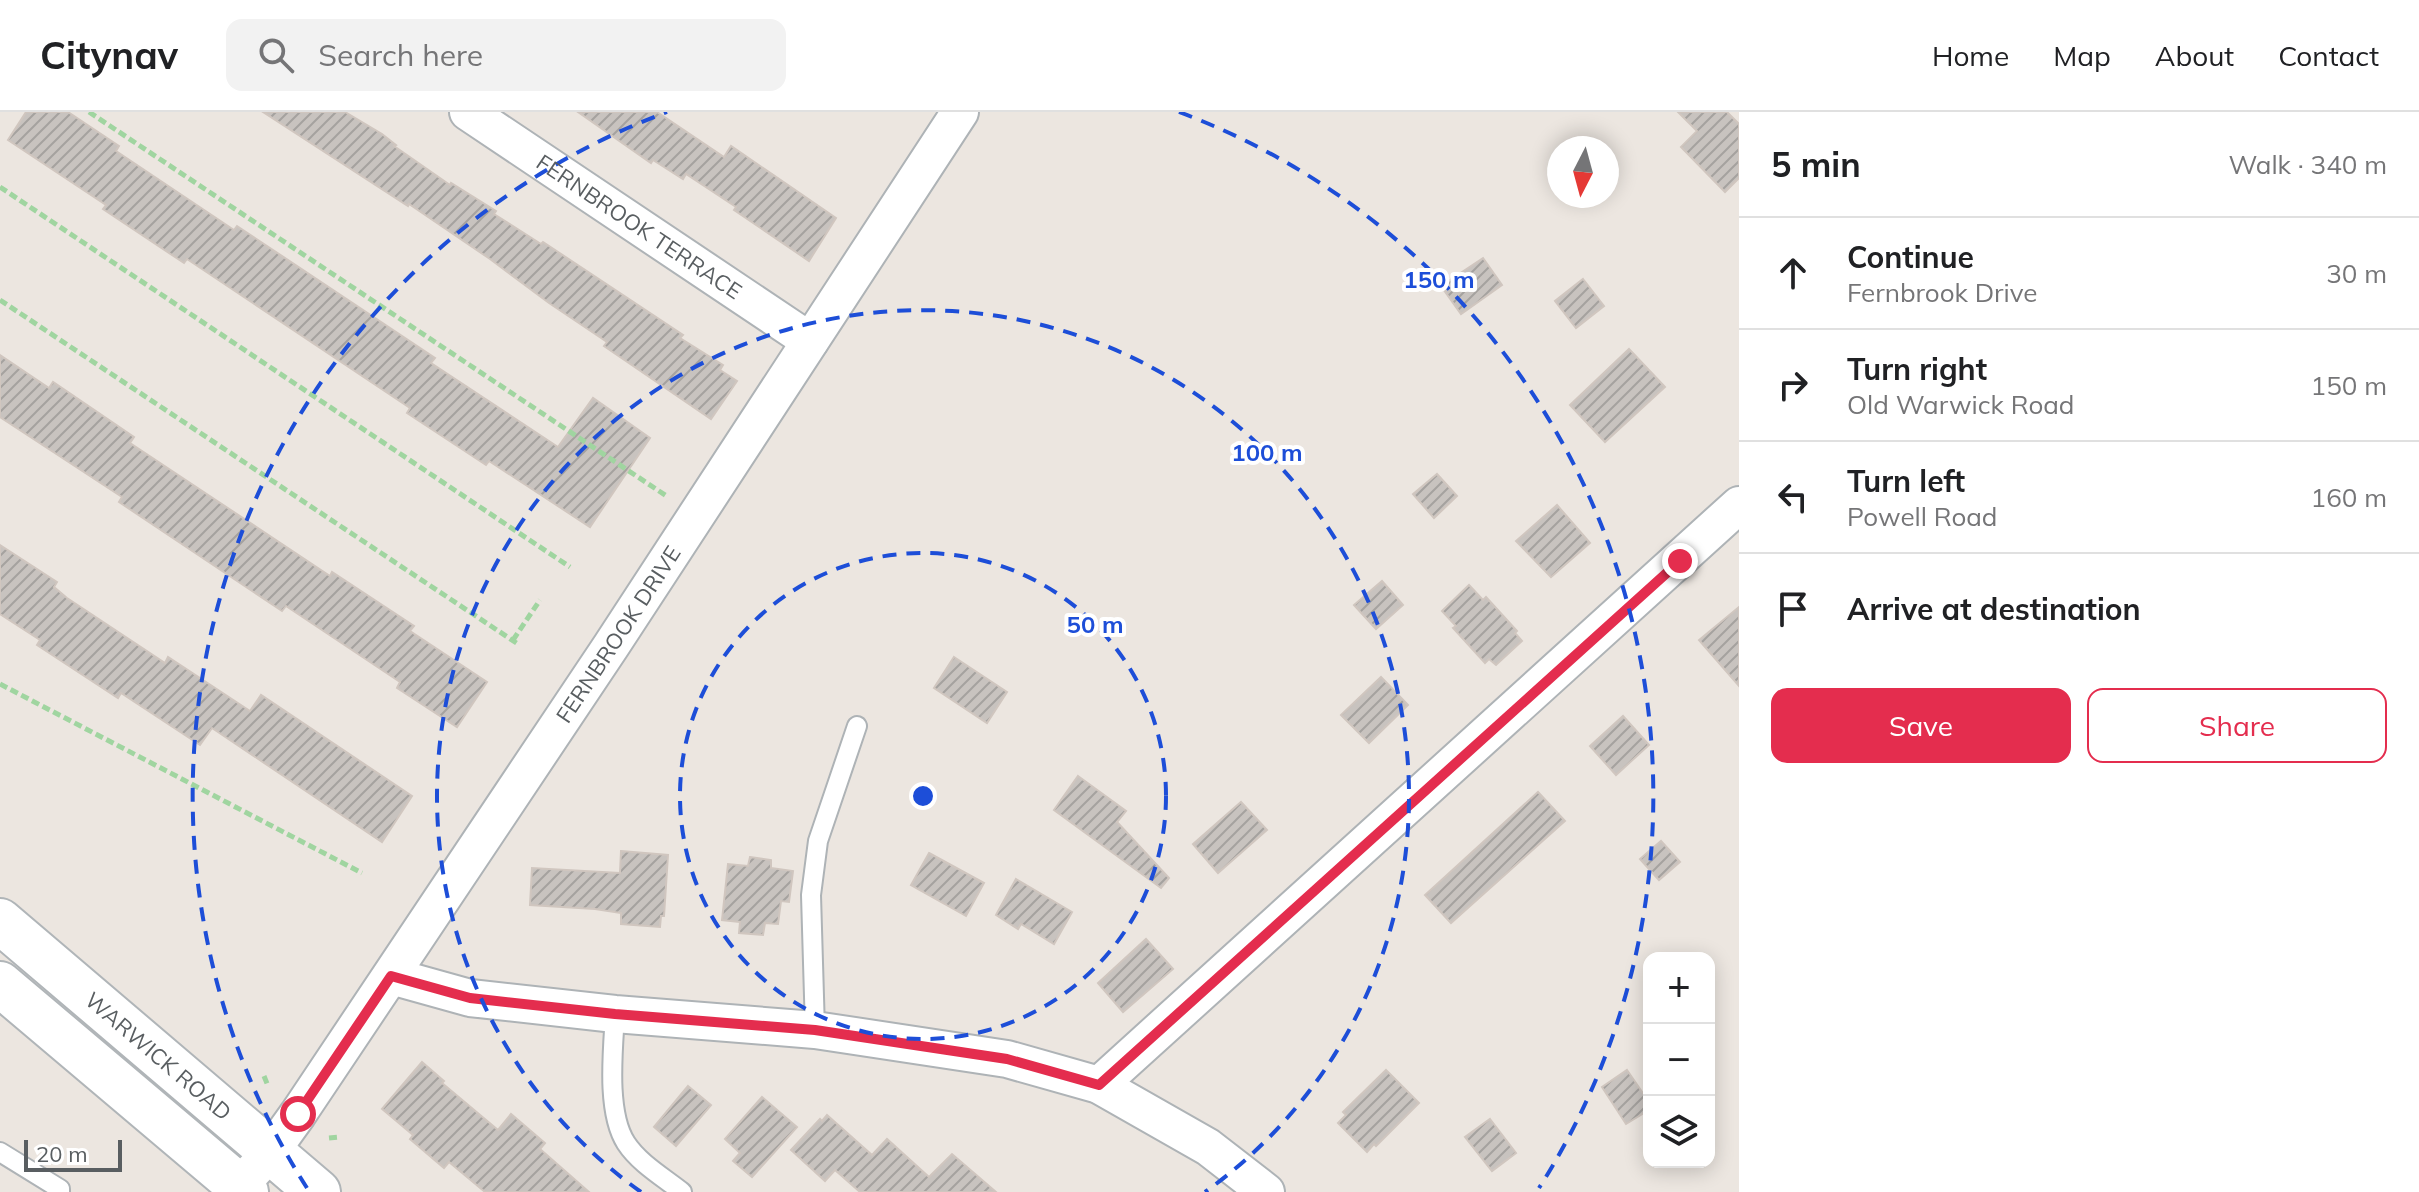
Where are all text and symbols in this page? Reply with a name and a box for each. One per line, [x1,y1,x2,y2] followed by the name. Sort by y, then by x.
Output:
[226,19,786,91] search box
[40,31,178,79] text: Citynav
[254,33,298,77] icon: search
[318,36,483,74] text: Search here
[1932,38,2009,73] text: Home
[2053,38,2111,73] text: Map
[2155,38,2234,73] text: About
[2278,38,2379,73] text: Contact
[1547,136,1619,208] north arrow
[1771,143,1861,186] text: 5 min
[531,148,747,305] street label: FERNBROOK TERRACE
[2228,148,2387,181] text: Walk · 340 m
[1847,238,1974,276] text: Continue
[1771,251,1815,295] icon: ahead
[2326,257,2387,290] text: 30 m
[1403,264,1475,294] text: 150 m
[1847,276,2037,309] text: Fernbrook Drive
[1847,350,1987,388] text: Turn right
[1771,363,1815,407] icon: right
[2311,369,2387,402] text: 150 m
[1847,388,2074,421] text: Old Warwick Road
[1231,437,1303,467] text: 100 m
[1847,462,1965,500] text: Turn left
[1771,475,1815,519] icon: left
[2311,481,2387,514] text: 160 m
[1847,500,1997,533] text: Powell Road
[550,540,687,728] street label: FERNBROOK DRIVE
[1662,543,1698,579] route end
[1771,587,1815,631] icon: arrive
[1847,590,2141,628] text: Arrive at destination
[1067,609,1123,639] text: 50 m
[1771,688,2071,763] button: Save
[2087,688,2387,763] button: Share
[909,782,937,810] centre of rings
[1643,952,1715,1168] map controls
[1643,952,1715,1024] button: +
[79,986,237,1126] street label: WARWICK ROAD
[1643,1024,1715,1096] button: −
[280,1096,316,1132] route start
[1643,1096,1715,1168] button: layers
[24,1136,122,1172] scale bar
[36,1140,87,1168] text: 20 m

